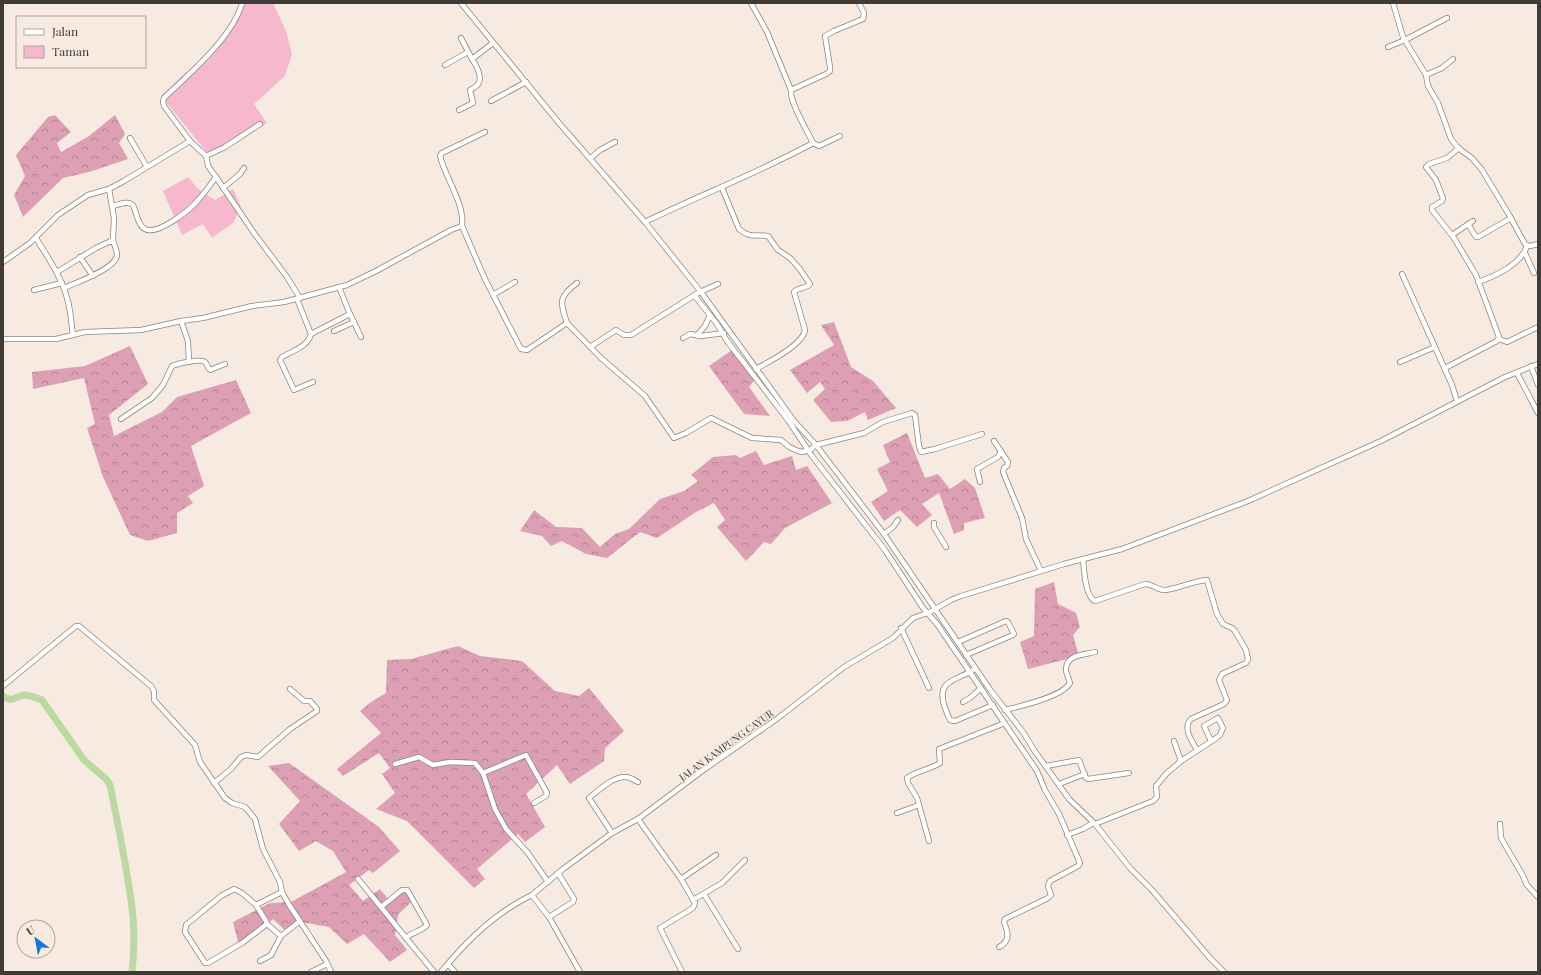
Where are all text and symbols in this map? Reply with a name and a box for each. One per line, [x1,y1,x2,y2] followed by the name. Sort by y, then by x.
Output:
[16,16,146,68] legend
[51,23,78,39] text: Jalan
[52,43,89,59] text: Taman
[675,706,776,785] street label: JALAN KAMPUNG CAYUR
[16,919,56,959] north arrow
[23,922,38,938] text: U

